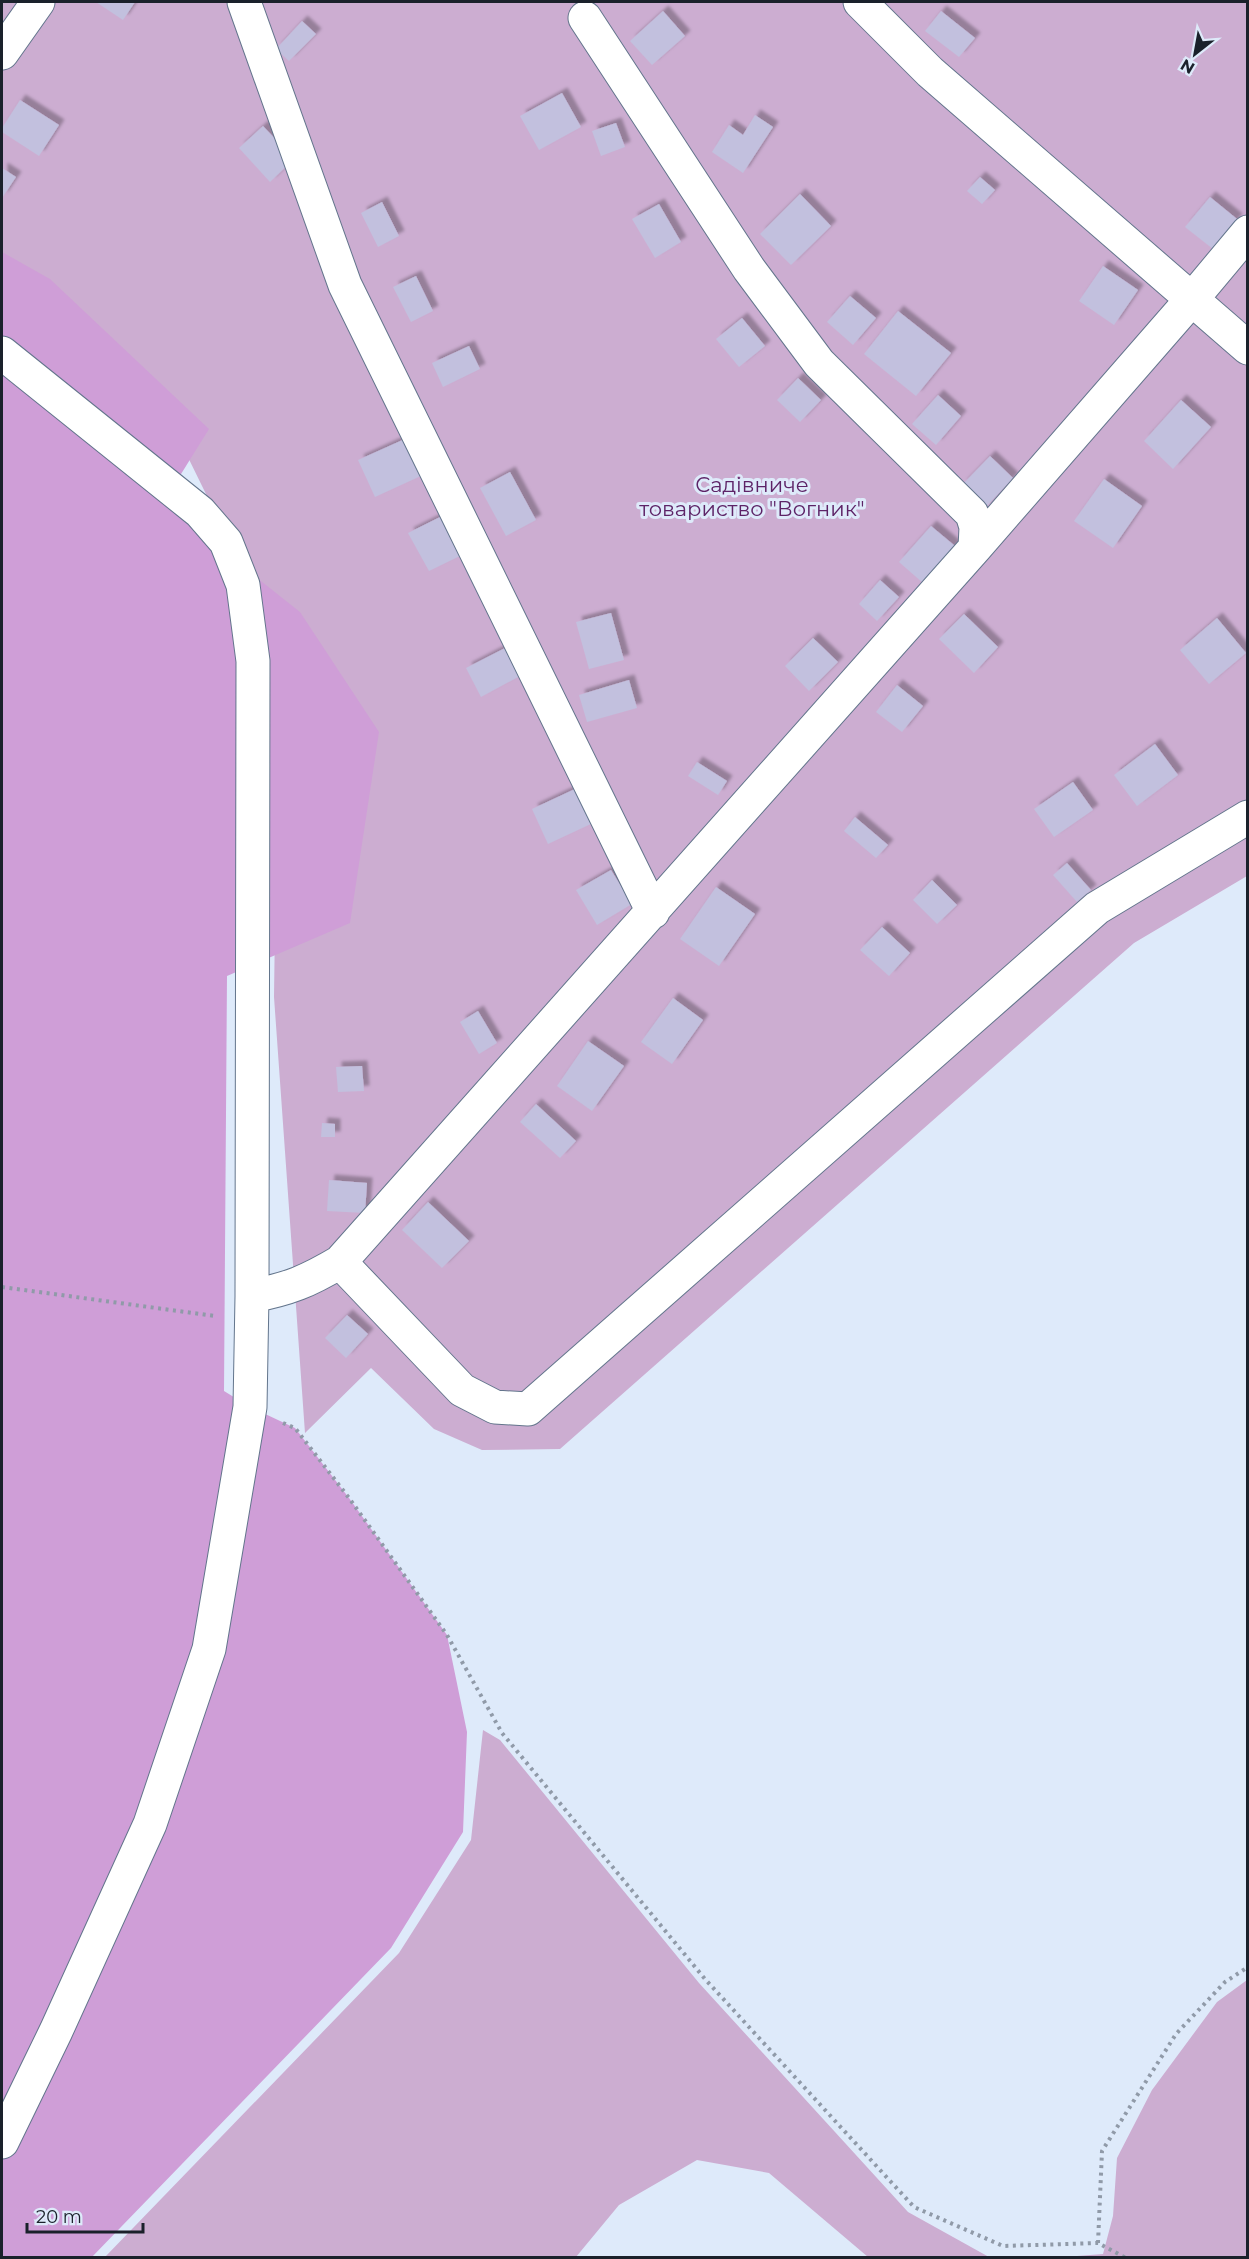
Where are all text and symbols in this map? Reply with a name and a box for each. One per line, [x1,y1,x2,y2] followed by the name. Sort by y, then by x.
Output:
[1165,24,1225,84] north arrow
[1177,55,1198,78] text: N
[639,472,865,521] park label: Садівниче товариство "Вогник"
[27,2196,142,2234] scale bar
[36,2206,82,2228] text: 20 m

